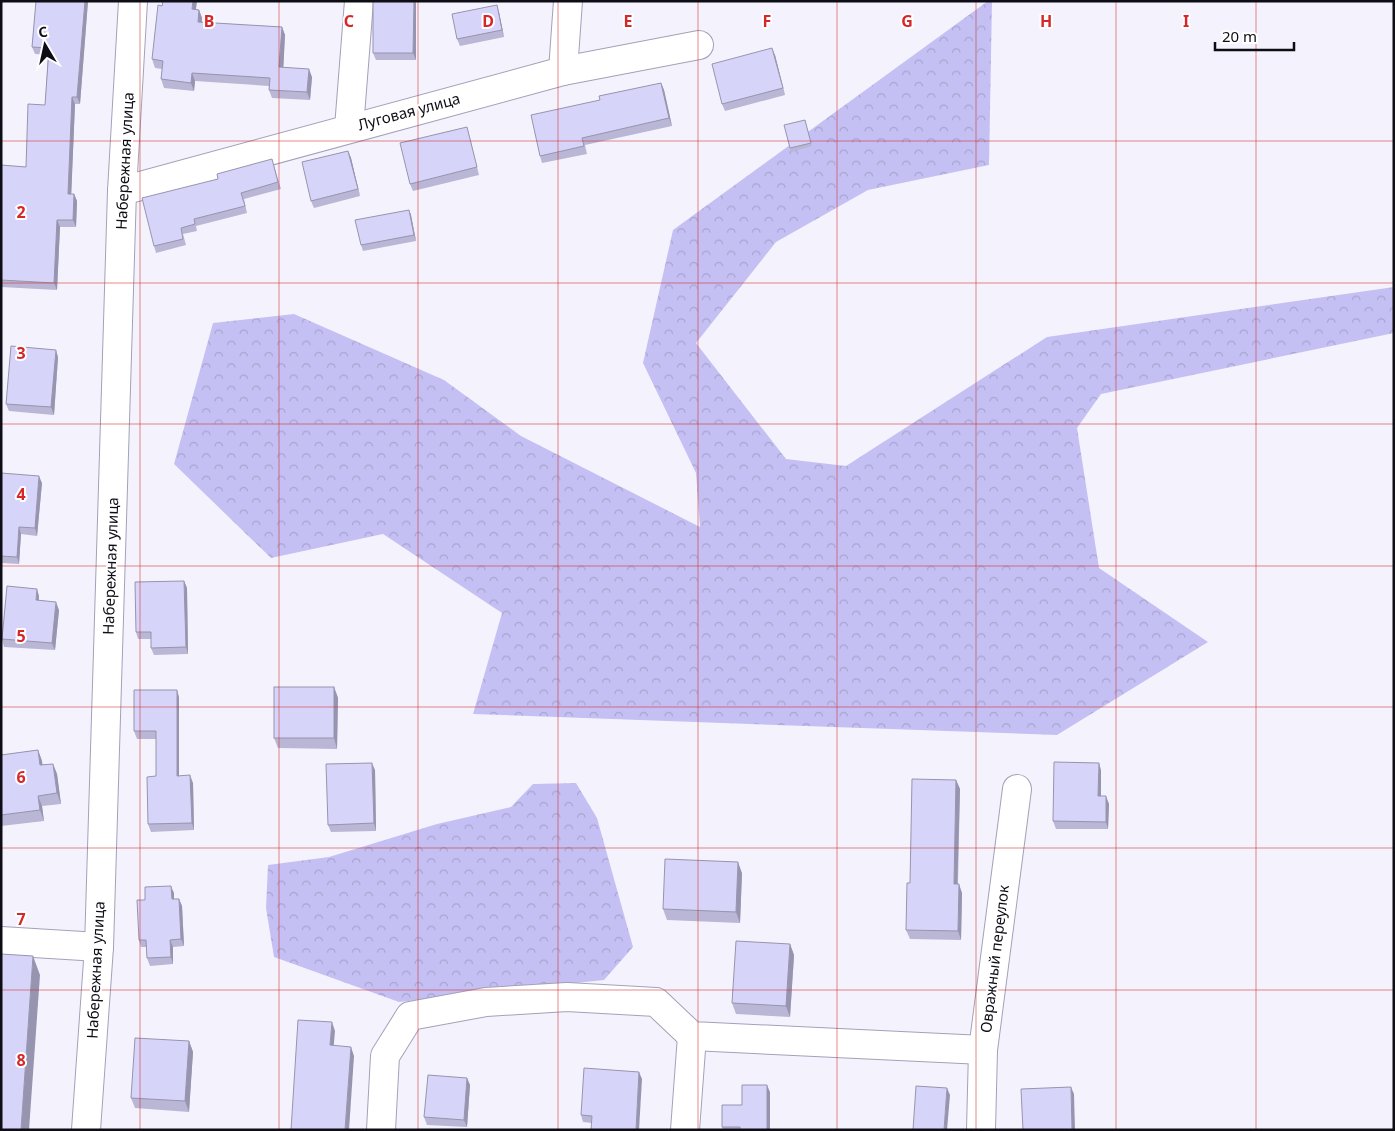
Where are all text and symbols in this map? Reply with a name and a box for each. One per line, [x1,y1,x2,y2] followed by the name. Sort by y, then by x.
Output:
[204,10,214,32] text: B
[344,10,354,32] text: C
[482,10,494,32] text: D
[624,10,633,32] text: E
[763,10,771,32] text: F
[901,10,913,32] text: G
[1040,10,1052,32] text: H
[1183,10,1189,32] text: I
[20,20,70,70] north arrow
[1215,20,1294,52] scale bar
[37,22,49,42] text: С
[1222,26,1257,46] text: 20 m
[355,88,462,134] street label: Луговая улица
[110,92,138,230] street label: Набережная улица
[16,201,26,223] text: 2
[16,342,26,364] text: 3
[16,483,26,505] text: 4
[98,497,122,635] street label: Набережная улица
[16,625,26,647] text: 5
[16,766,26,788] text: 6
[975,884,1013,1034] street label: Овражный переулок
[81,901,109,1039] street label: Набережная улица
[16,908,26,930] text: 7
[16,1049,26,1071] text: 8

